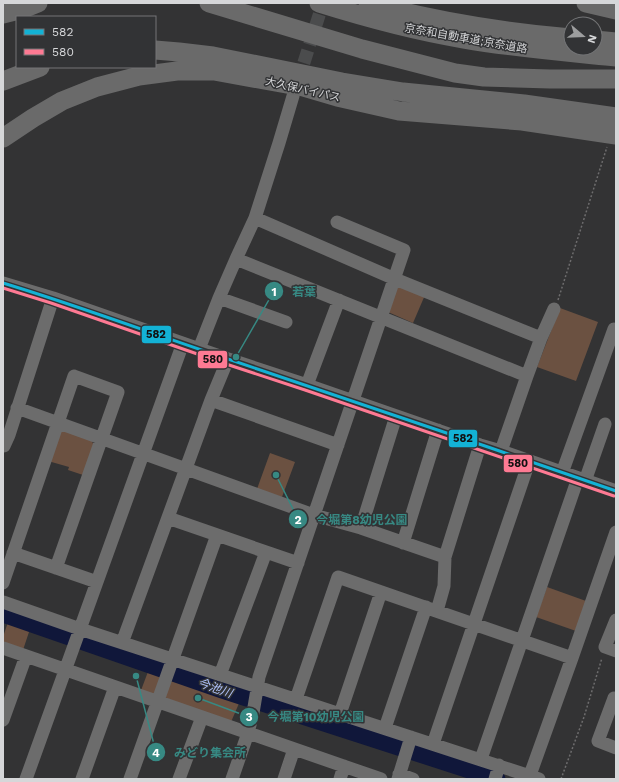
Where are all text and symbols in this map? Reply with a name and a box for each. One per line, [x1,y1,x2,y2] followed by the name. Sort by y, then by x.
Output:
[16,16,156,68] legend
[563,16,603,56] north arrow
[404,21,528,56] street label: 京奈和自動車道;京奈道路
[52,25,73,39] text: 582
[585,33,599,45] text: N
[52,45,74,59] text: 580
[264,75,342,104] street label: 大久保バイパス
[264,279,324,303] callout: 若葉
[271,285,277,299] text: 1
[292,285,316,299] text: 若葉
[141,325,172,344] line badge: 582
[146,328,166,341] text: 582
[197,350,228,369] line badge: 580
[203,353,223,366] text: 580
[448,429,478,448] line badge: 582
[453,432,473,445] text: 582
[503,454,533,473] line badge: 580
[508,457,528,470] text: 580
[288,507,416,531] callout: 今堀第8幼児公園
[294,513,302,527] text: 2
[316,513,408,527] text: 今堀第8幼児公園
[196,676,236,701] water label: 今池川
[239,705,372,729] callout: 今堀第10幼児公園
[245,710,253,724] text: 3
[268,710,364,724] text: 今堀第10幼児公園
[146,740,254,764] callout: みどり集会所
[152,746,160,760] text: 4
[174,746,246,760] text: みどり集会所

